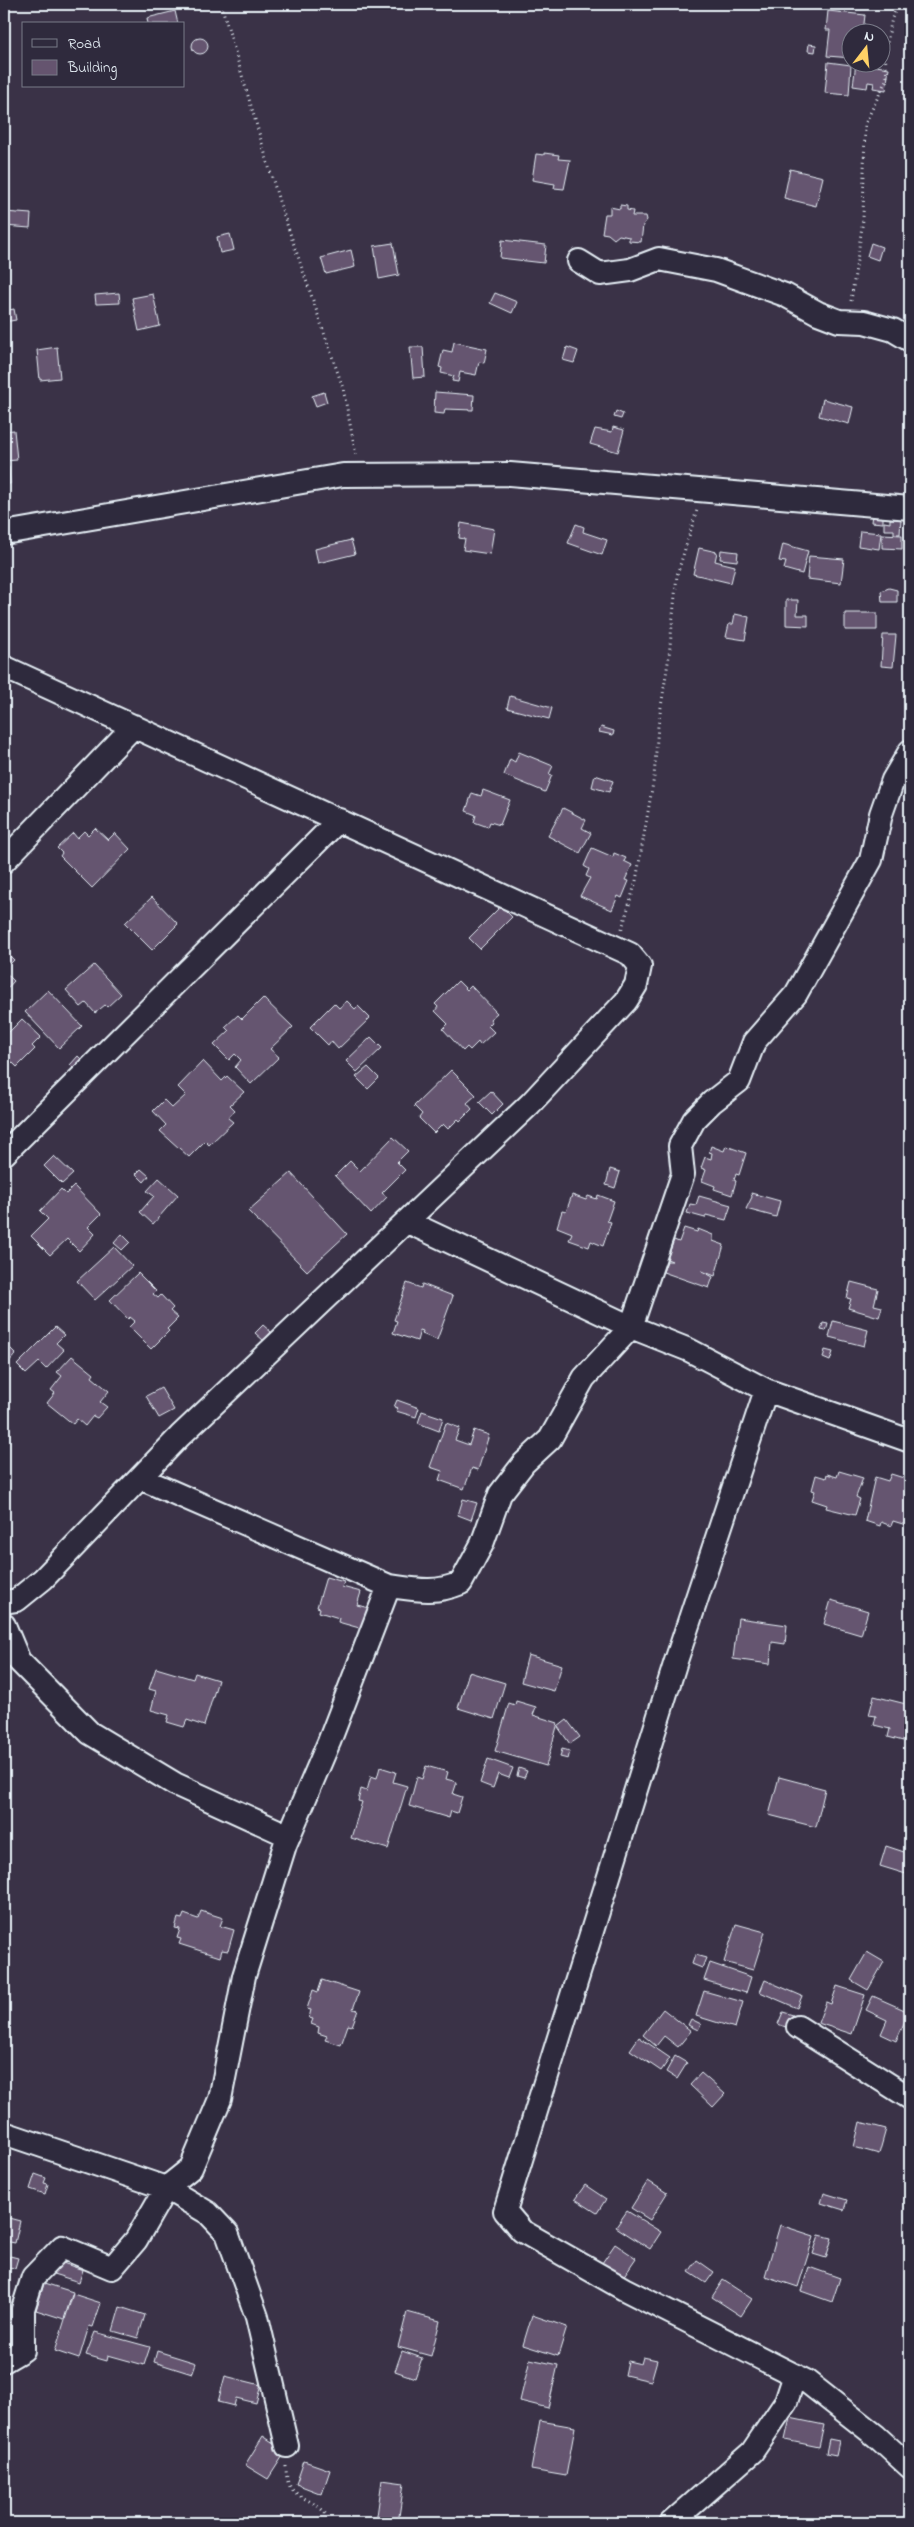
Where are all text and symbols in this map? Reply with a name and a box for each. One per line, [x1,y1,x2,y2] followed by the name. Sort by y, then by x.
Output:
[22,22,185,88] legend
[842,22,892,72] north arrow
[862,26,877,48] text: N
[68,33,101,55] text: Road
[67,57,117,80] text: Building

